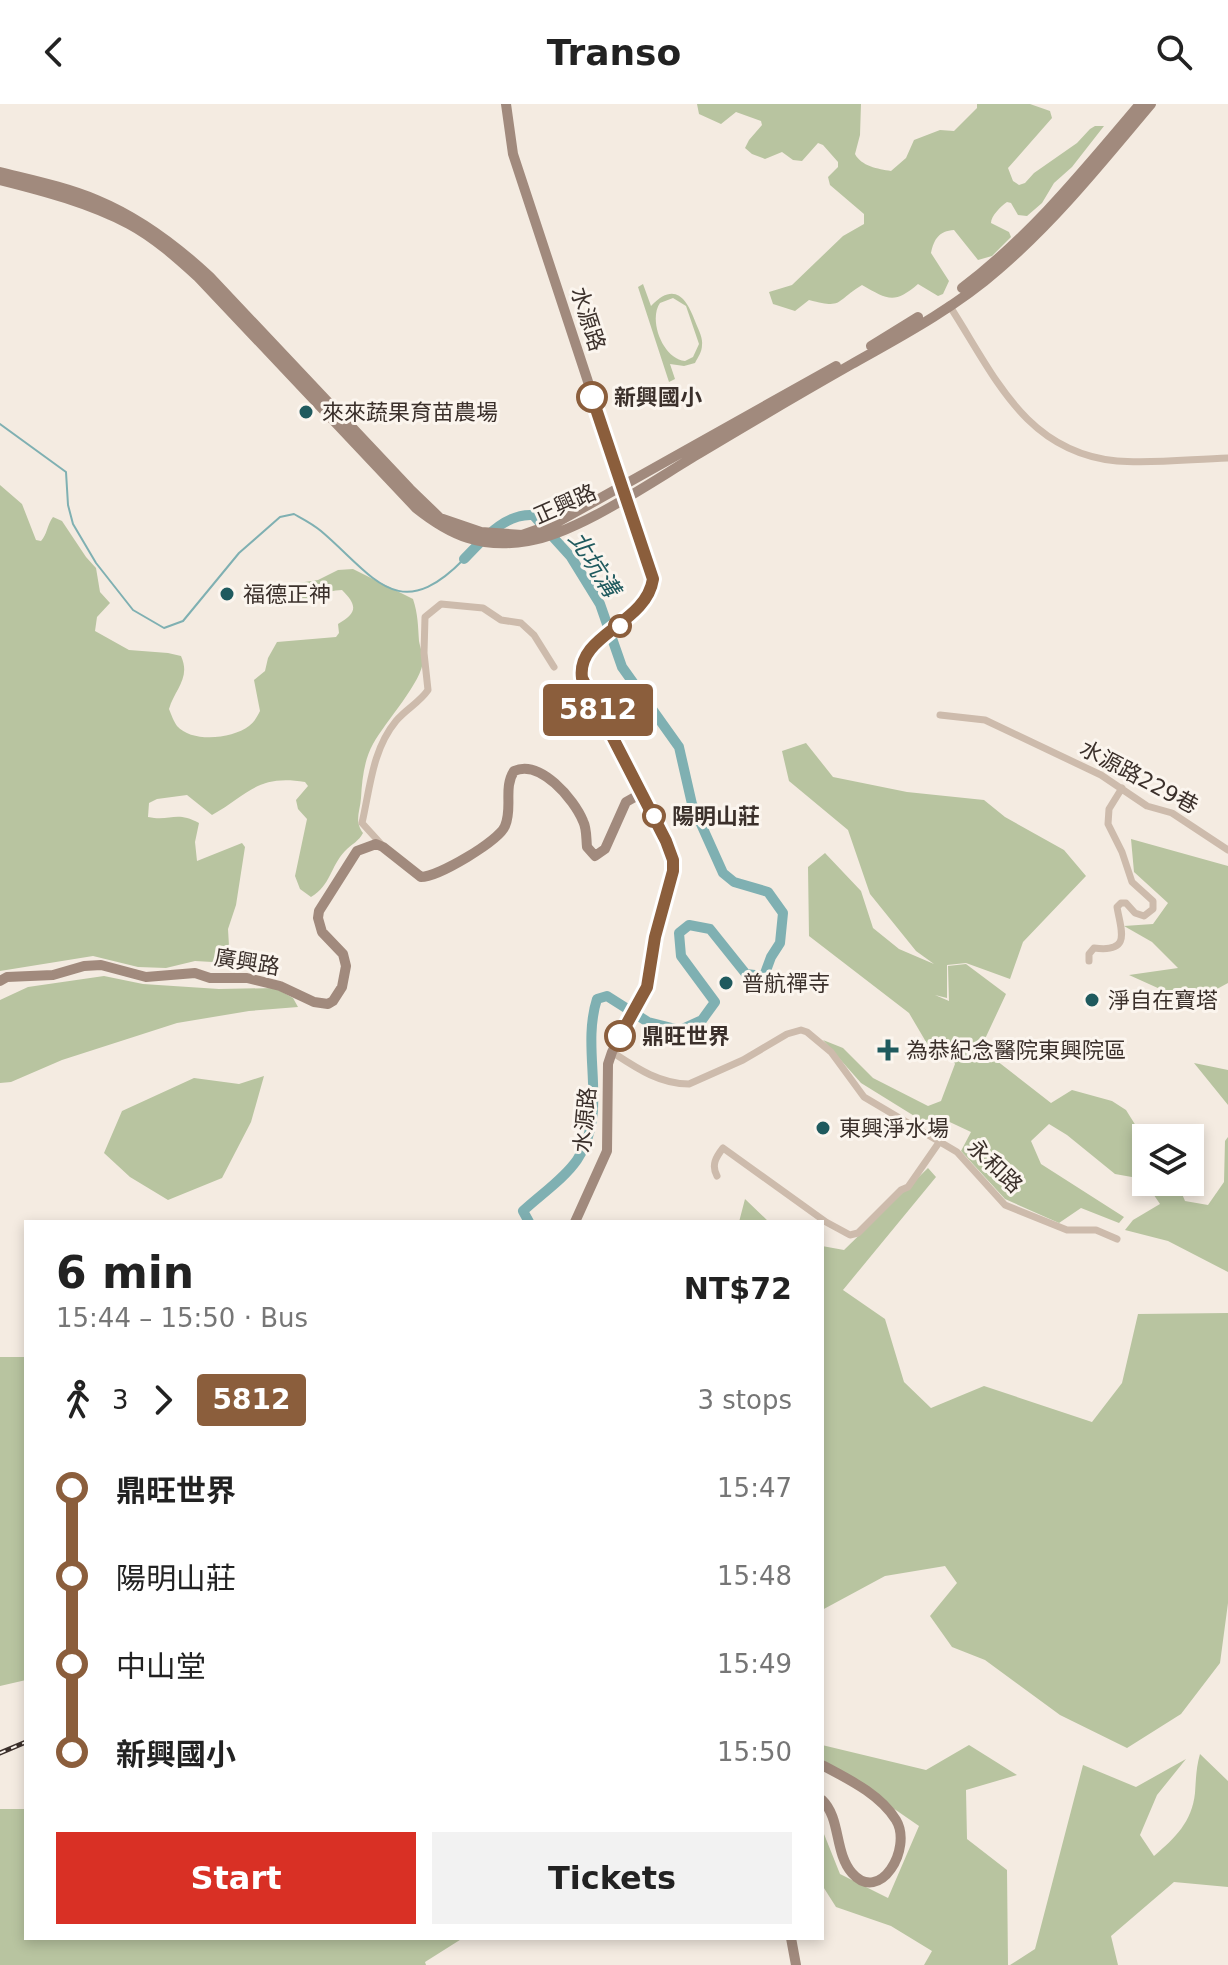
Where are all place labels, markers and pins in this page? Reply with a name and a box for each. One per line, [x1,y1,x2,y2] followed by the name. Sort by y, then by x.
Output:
[577,382,607,412] marker: 新興國小
[614,385,702,410] place label: 新興國小
[322,400,498,425] place label: 來來蔬果育苗農場
[297,403,315,421] marker: 來來蔬果育苗農場
[243,582,331,607] place label: 福德正神
[218,585,236,603] marker: 福德正神
[609,615,631,637] unlabelled marker
[672,804,760,829] place label: 陽明山莊
[643,805,665,827] marker: 陽明山莊
[742,971,830,996] place label: 普航禪寺
[717,974,735,992] marker: 普航禪寺
[1108,988,1218,1013] place label: 淨自在寶塔
[1083,991,1101,1009] marker: 淨自在寶塔
[605,1021,635,1051] marker: 鼎旺世界
[642,1024,730,1049] place label: 鼎旺世界
[906,1038,1126,1063] place label: 為恭紀念醫院東興院區
[877,1039,899,1061] marker: 為恭紀念醫院東興院區
[839,1116,949,1141] place label: 東興淨水場
[814,1119,832,1137] marker: 東興淨水場

